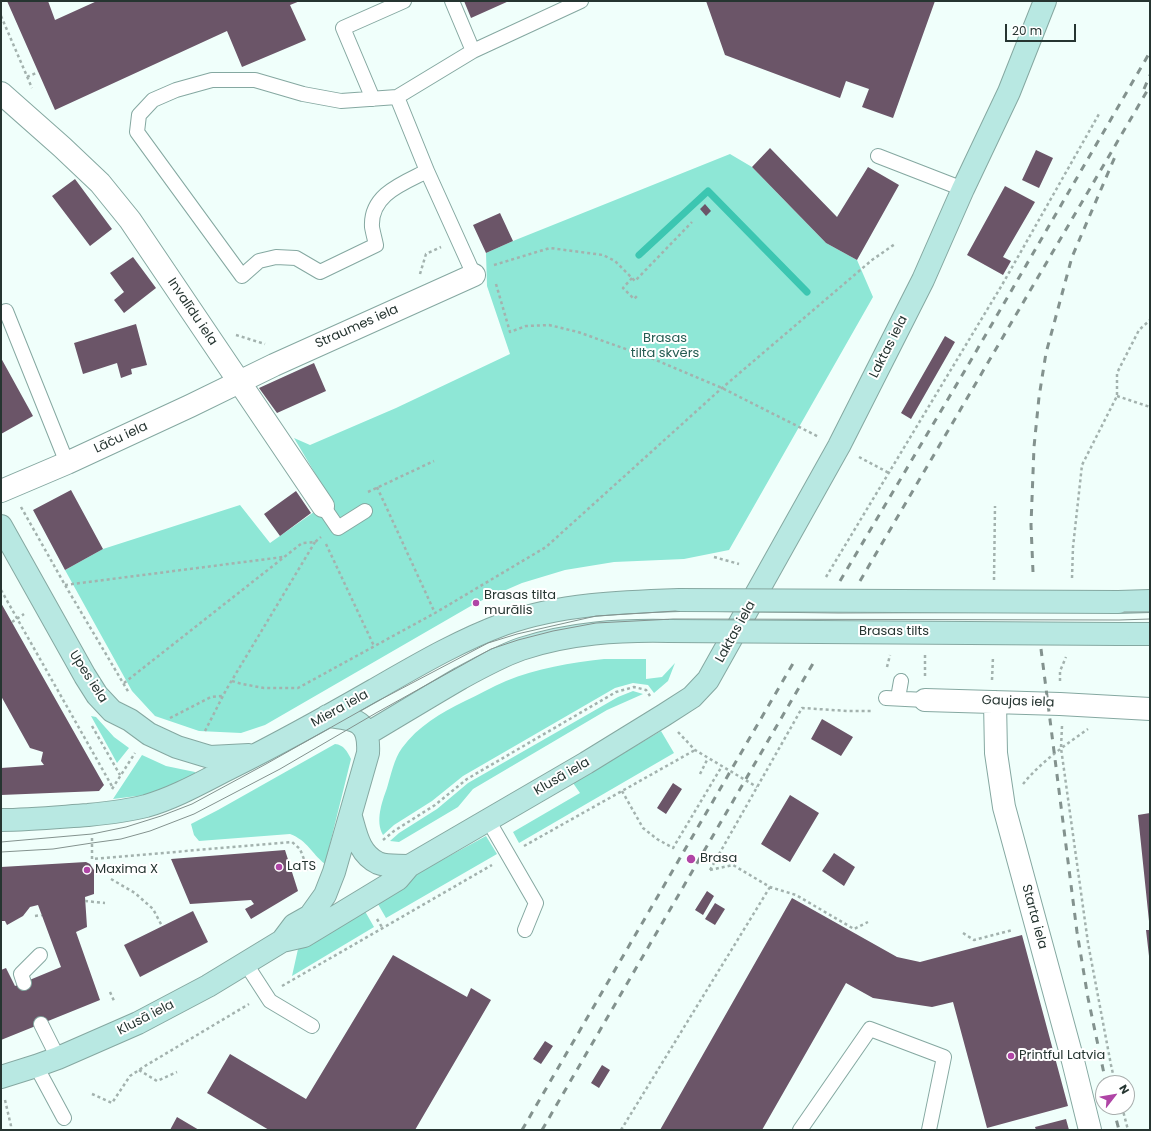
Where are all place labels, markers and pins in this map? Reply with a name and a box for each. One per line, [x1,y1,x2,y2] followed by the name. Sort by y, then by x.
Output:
[484,588,556,619] place label: Brasas tilta murālis
[471,598,481,608] marker: Brasas tilta murālis
[700,851,737,867] place label: Brasa
[685,853,697,865] marker: Brasa
[287,859,316,875] place label: LaTS
[95,862,158,878] place label: Maxima X
[274,862,284,872] marker: LaTS
[82,865,92,875] marker: Maxima X
[1019,1048,1105,1064] place label: Printful Latvia
[1006,1051,1016,1061] marker: Printful Latvia

